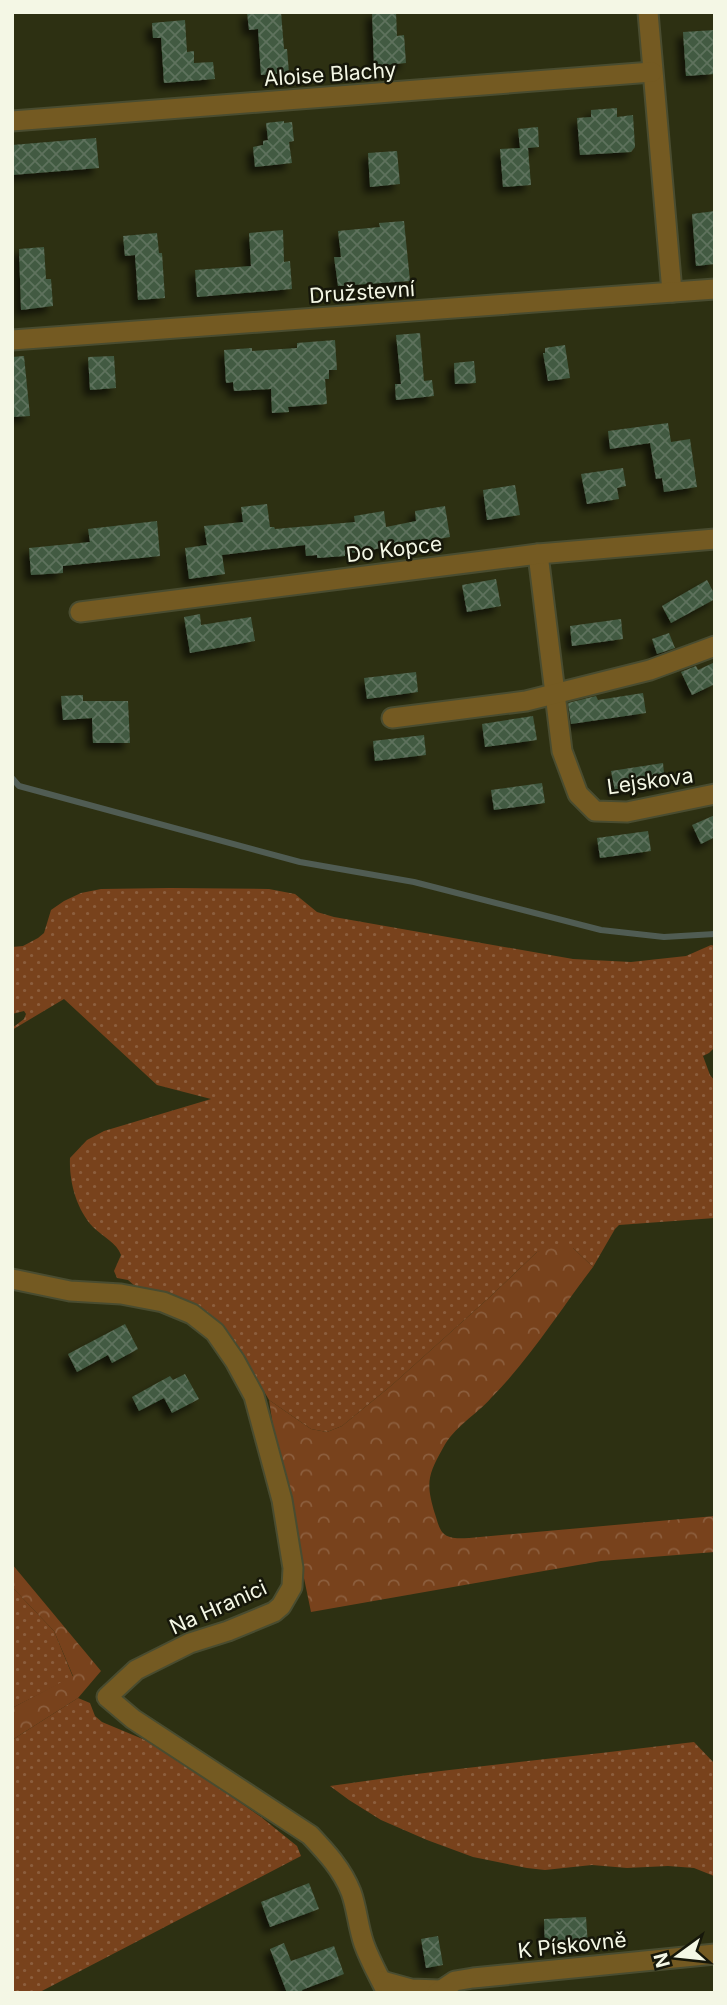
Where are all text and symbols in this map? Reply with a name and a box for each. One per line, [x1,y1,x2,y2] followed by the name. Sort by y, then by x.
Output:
[263,57,397,91] street label: Aloise Blachy
[308,276,417,308] street label: Družstevní
[345,531,443,567] street label: Do Kopce
[605,763,695,799] street label: Lejskova
[166,1575,270,1639] street label: Na Hranici
[643,1921,713,1991] north arrow
[516,1927,628,1963] street label: K Pískovně
[649,1950,675,1970] text: N

